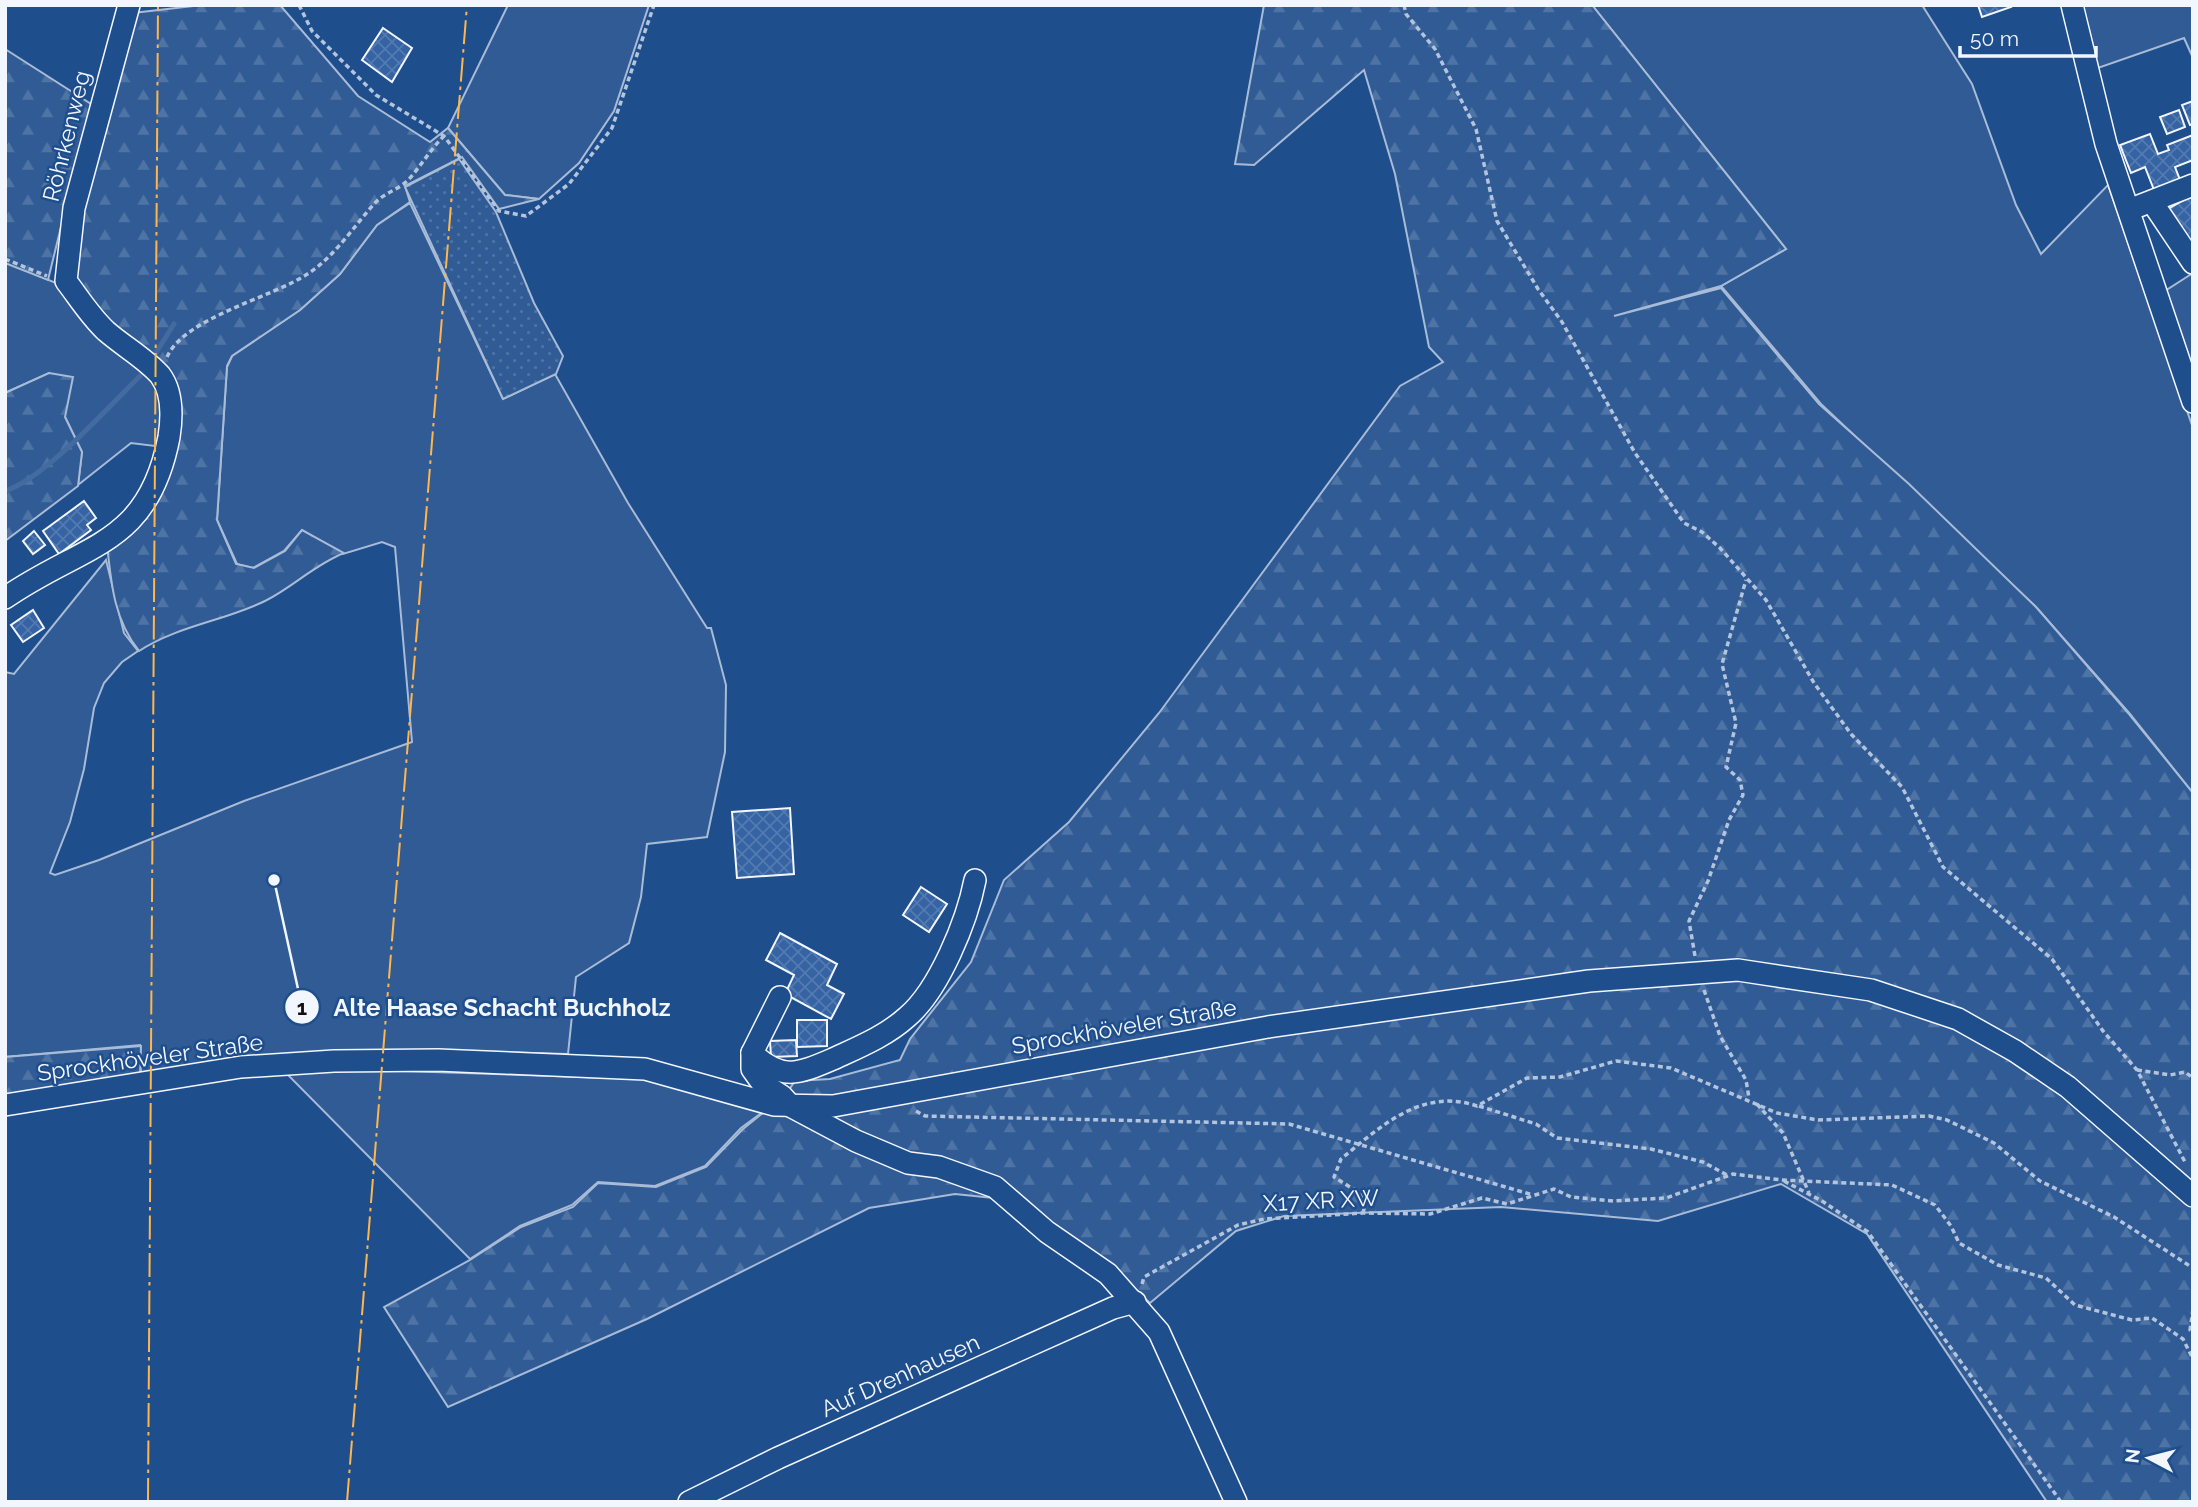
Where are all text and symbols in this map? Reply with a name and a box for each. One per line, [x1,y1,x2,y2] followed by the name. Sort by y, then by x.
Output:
[1960,14,2096,58] scale bar
[1970,26,2019,51] text: 50 m
[37,68,95,204] street label: Röhrkenweg
[284,985,684,1030] callout: Alte Haase Schacht Buchholz
[333,993,671,1022] text: Alte Haase Schacht Buchholz
[1010,993,1238,1059] street label: Sprockhöveler Straße
[297,995,307,1020] text: 1
[35,1028,265,1086] street label: Sprockhöveler Straße
[1262,1183,1380,1217] street label: X17 XR XW
[817,1328,983,1422] street label: Auf Drenhausen
[2114,1423,2184,1493] north arrow
[2120,1447,2144,1464] text: N

